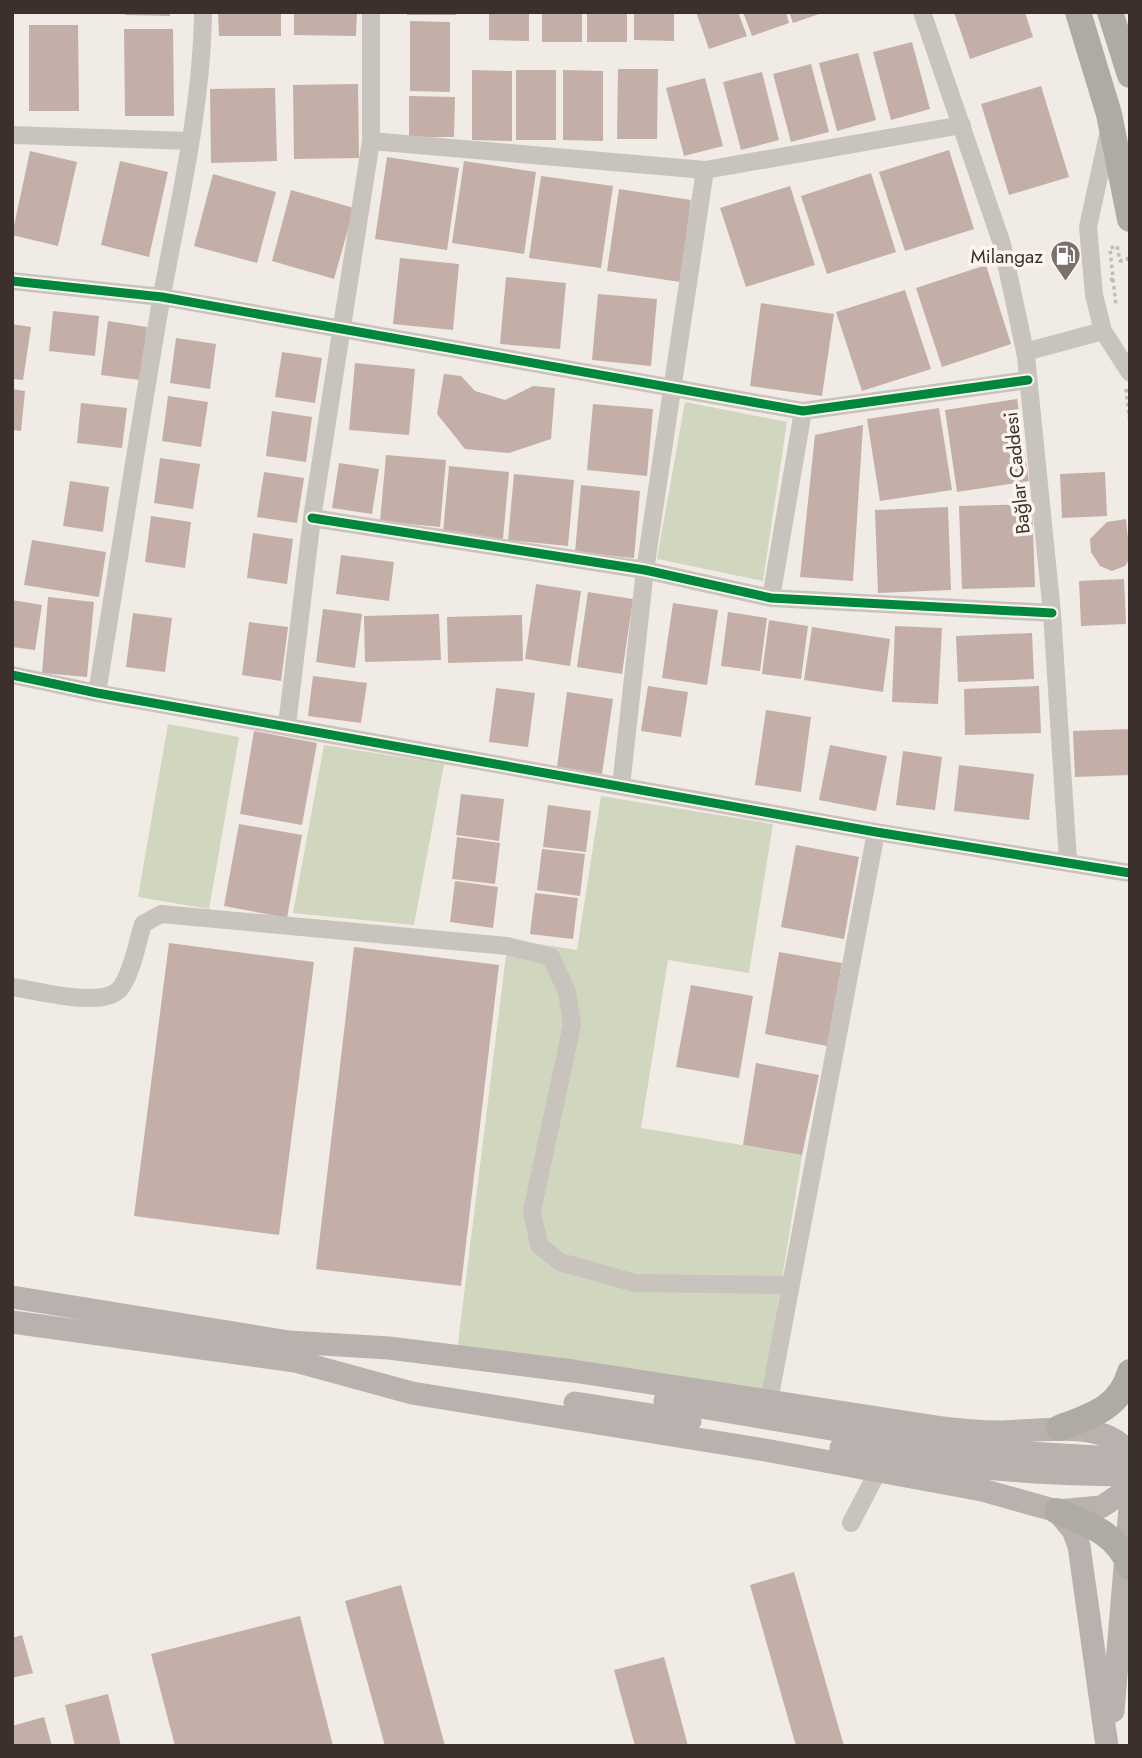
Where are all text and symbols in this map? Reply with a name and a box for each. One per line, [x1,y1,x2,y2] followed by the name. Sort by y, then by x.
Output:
[1049,239,1083,283] fuel station icon: Milangaz
[970,243,1043,270] place label: Milangaz
[997,411,1037,535] street label: Bağlar Caddesi

